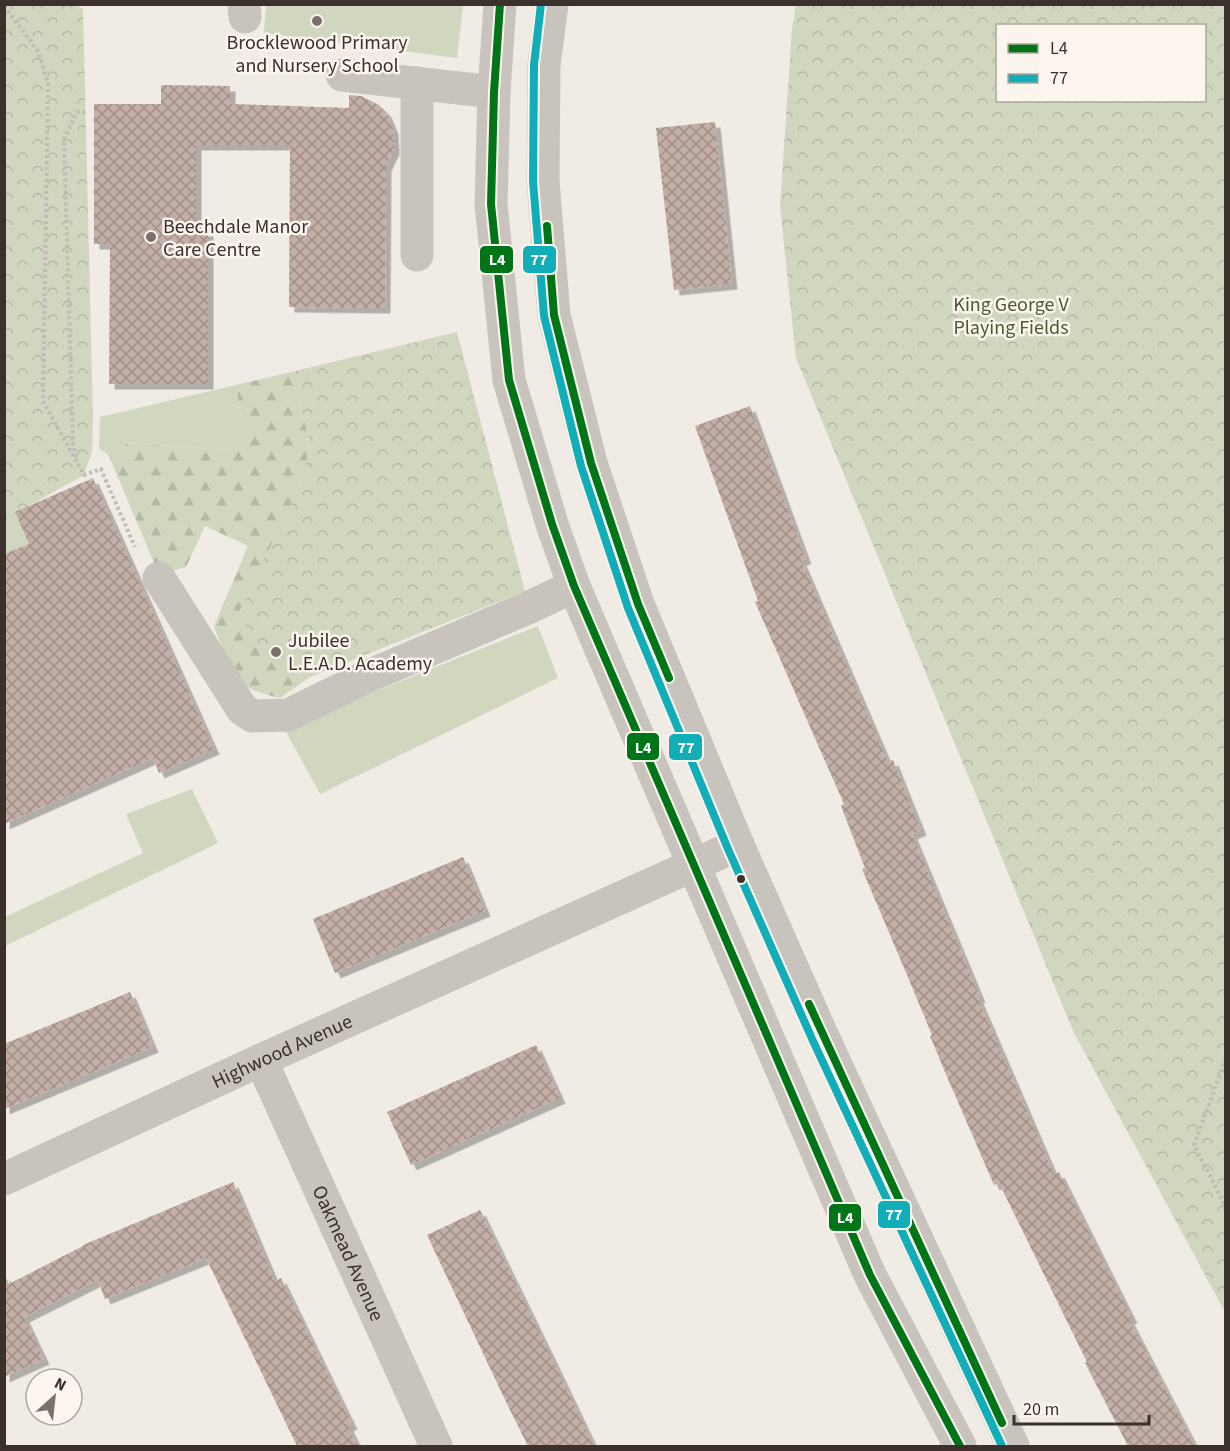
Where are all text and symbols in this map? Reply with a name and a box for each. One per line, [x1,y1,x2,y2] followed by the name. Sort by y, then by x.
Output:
[310,14,324,28] marker: Brocklewood Primary and Nursery School
[996,24,1206,102] legend
[226,29,408,80] place label: Brocklewood Primary and Nursery School
[1050,36,1068,61] text: L4
[1050,66,1068,91] text: 77
[163,213,308,264] place label: Beechdale Manor Care Centre
[144,230,158,244] marker: Beechdale Manor Care Centre
[479,245,514,274] line badge: L4
[522,245,557,274] line badge: 77
[489,249,506,271] text: L4
[531,249,547,271] text: 77
[953,291,1069,342] park label: King George V Playing Fields
[288,627,433,678] place label: Jubilee L.E.A.D. Academy
[269,645,283,659] marker: Jubilee L.E.A.D. Academy
[626,732,660,761] line badge: L4
[668,733,703,761] line badge: 77
[635,737,652,759] text: L4
[678,737,694,759] text: 77
[735,873,747,885] unlabelled marker
[207,1008,357,1096] street label: Highwood Avenue
[305,1181,391,1326] street label: Oakmead Avenue
[877,1200,911,1229] line badge: 77
[828,1203,862,1232] line badge: L4
[886,1204,902,1226] text: 77
[837,1207,854,1229] text: L4
[24,1367,84,1427] north arrow
[51,1372,70,1397] text: N
[1014,1388,1149,1426] scale bar
[1023,1397,1059,1422] text: 20 m

